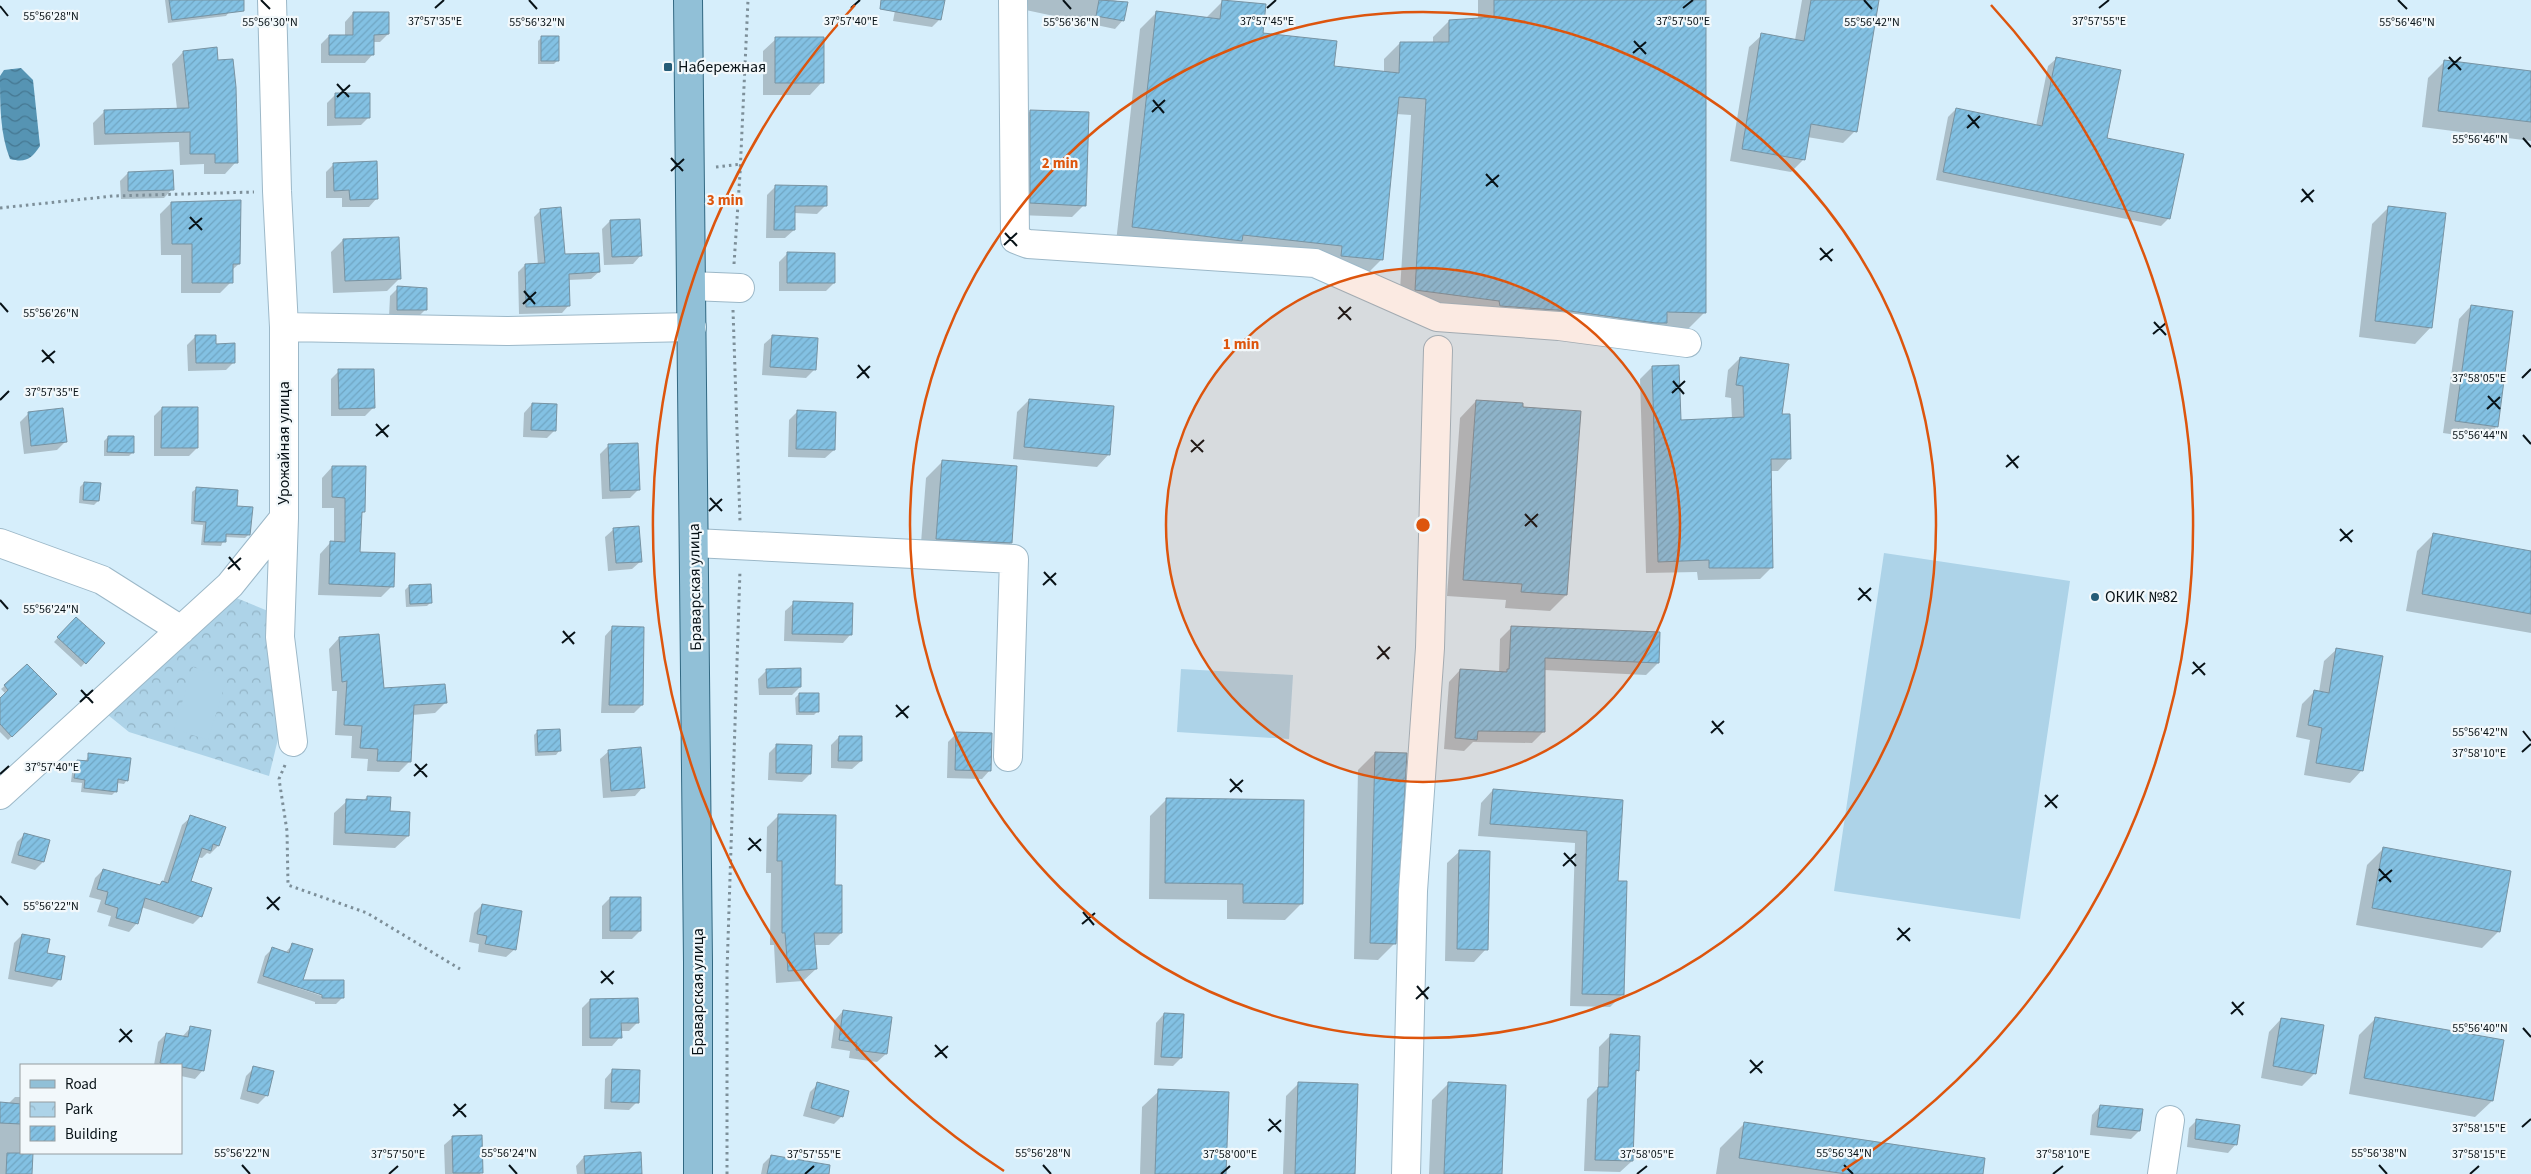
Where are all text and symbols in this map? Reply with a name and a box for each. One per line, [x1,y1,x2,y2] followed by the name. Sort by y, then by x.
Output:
[23,8,79,25] text: 55°56'28"N
[408,13,462,30] text: 37°57'35"E
[824,13,878,30] text: 37°57'40"E
[1240,13,1294,30] text: 37°57'45"E
[1656,13,1710,30] text: 37°57'50"E
[2072,13,2126,30] text: 37°57'55"E
[242,14,298,31] text: 55°56'30"N
[509,14,565,31] text: 55°56'32"N
[1043,14,1099,31] text: 55°56'36"N
[1844,14,1900,31] text: 55°56'42"N
[2379,14,2435,31] text: 55°56'46"N
[678,56,766,78] place label: Набережная
[662,61,674,73] marker: Набережная
[2452,131,2508,148] text: 55°56'46"N
[1042,153,1078,174] text: 2 min
[707,190,743,211] text: 3 min
[23,305,79,322] text: 55°56'26"N
[1223,334,1259,355] text: 1 min
[2452,370,2506,387] text: 37°58'05"E
[273,381,295,505] street label: Урожайная улица
[25,384,79,401] text: 37°57'35"E
[2452,427,2508,444] text: 55°56'44"N
[1414,516,1432,534] centre of rings
[683,523,707,651] street label: Браварская улица
[2105,586,2178,608] place label: ОКИК №82
[2089,591,2101,603] marker: ОКИК №82
[23,601,79,618] text: 55°56'24"N
[2452,724,2508,741] text: 55°56'42"N
[2452,745,2506,762] text: 37°58'10"E
[25,759,79,776] text: 37°57'40"E
[23,898,79,915] text: 55°56'22"N
[687,928,709,1056] street label: Браварская улица
[2452,1020,2508,1037] text: 55°56'40"N
[20,1064,182,1154] legend
[65,1074,97,1095] text: Road
[65,1099,94,1120] text: Park
[2452,1120,2506,1137] text: 37°58'15"E
[65,1124,118,1145] text: Building
[214,1145,270,1162] text: 55°56'22"N
[481,1145,537,1162] text: 55°56'24"N
[1015,1145,1071,1162] text: 55°56'28"N
[1816,1145,1872,1162] text: 55°56'34"N
[2351,1145,2407,1162] text: 55°56'38"N
[371,1146,425,1163] text: 37°57'50"E
[787,1146,841,1163] text: 37°57'55"E
[1203,1146,1257,1163] text: 37°58'00"E
[1620,1146,1674,1163] text: 37°58'05"E
[2036,1146,2090,1163] text: 37°58'10"E
[2452,1146,2506,1163] text: 37°58'15"E

